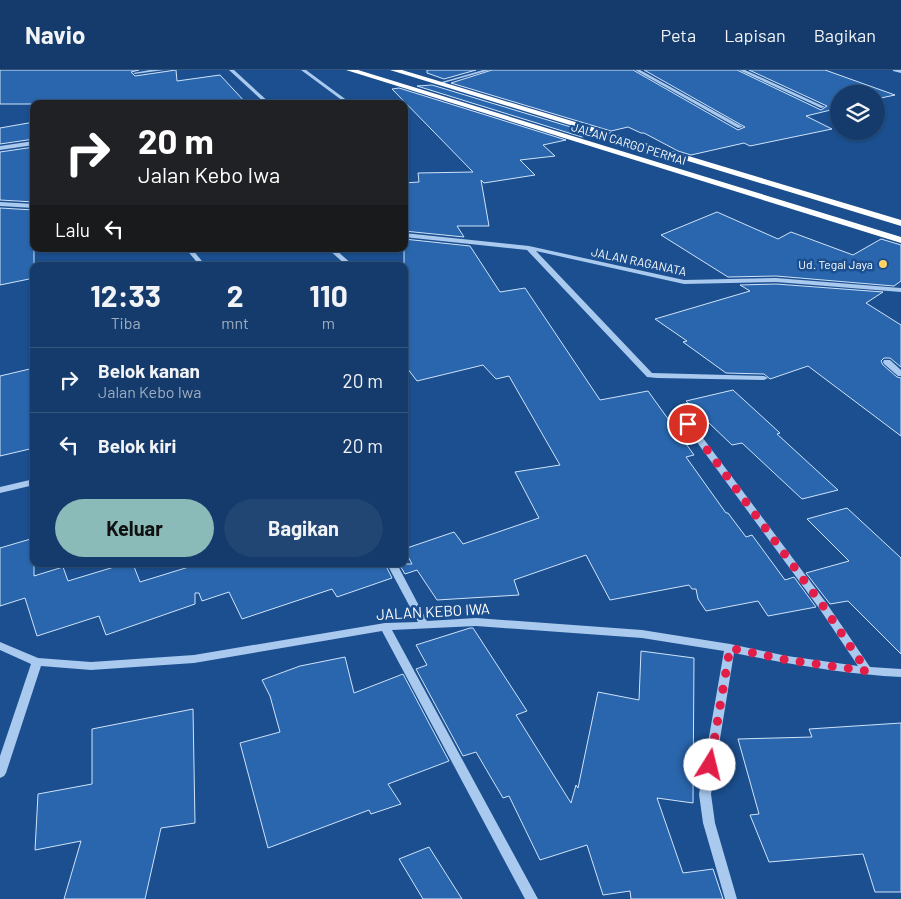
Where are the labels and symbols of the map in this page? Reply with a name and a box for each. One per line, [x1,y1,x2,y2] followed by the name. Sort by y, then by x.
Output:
[570,119,688,167] street label: JALAN CARGO PERMAI
[590,244,688,278] street label: JALAN RAGANATA
[798,257,873,271] place label: Ud. Tegal Jaya
[877,258,889,270] marker: Ud. Tegal Jaya
[667,403,709,445] pin
[376,599,490,623] street label: JALAN KEBO IWA
[683,738,735,790] position arrow

